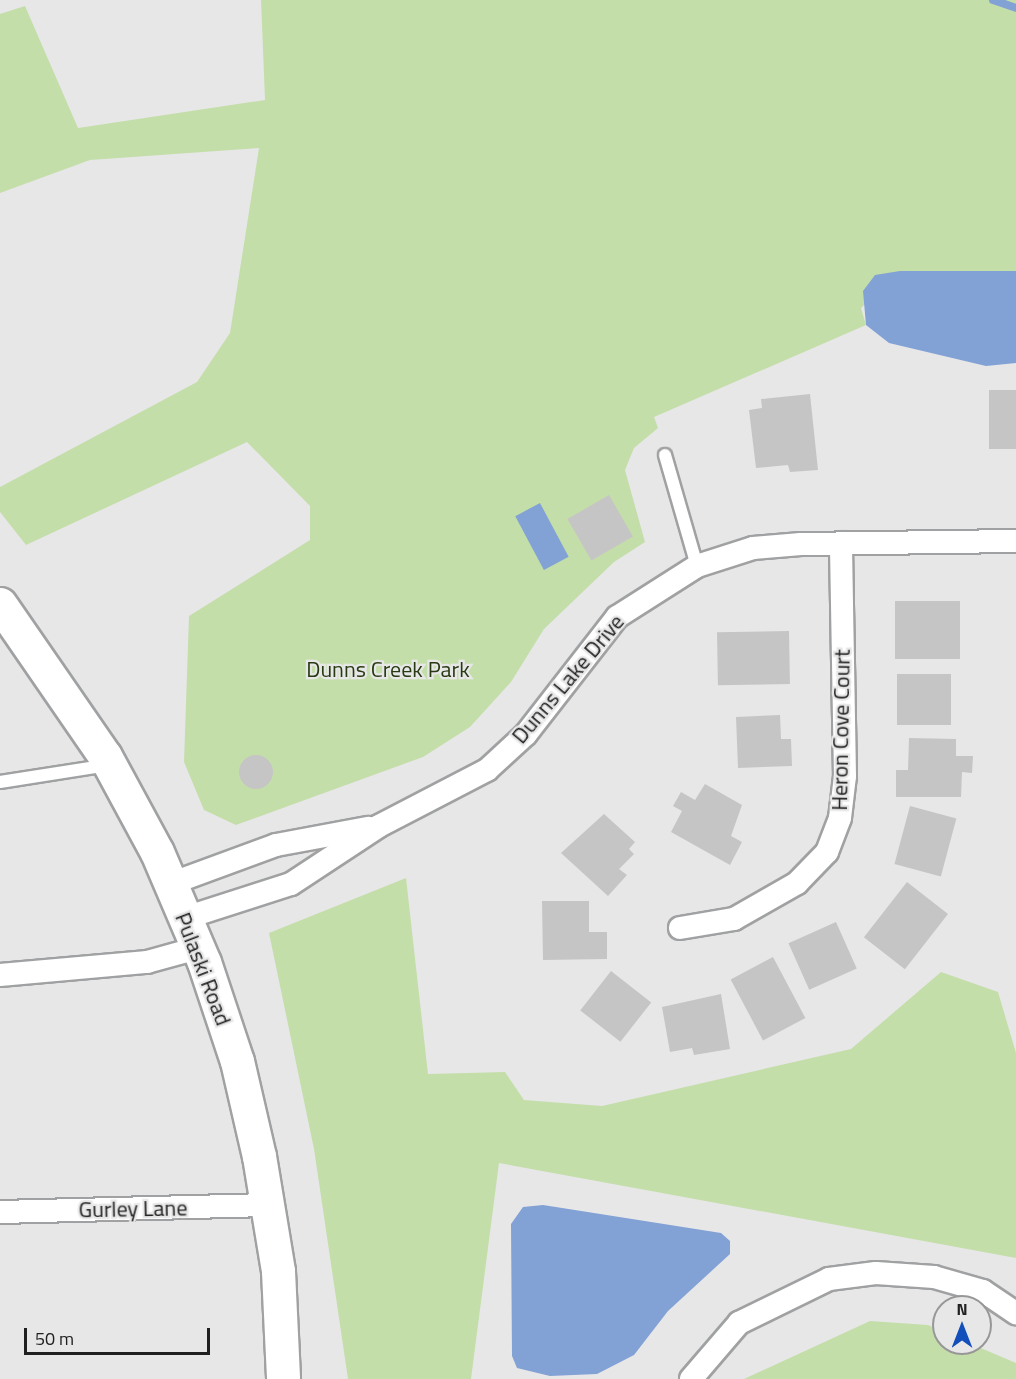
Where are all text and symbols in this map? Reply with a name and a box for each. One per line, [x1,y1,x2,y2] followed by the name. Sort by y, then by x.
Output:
[506,609,630,749] street label: Dunns Lake Drive
[826,649,856,811] street label: Heron Cove Court
[306,657,470,683] park label: Dunns Creek Park
[169,909,237,1029] street label: Pulaski Road
[78,1195,188,1223] street label: Gurley Lane
[932,1295,992,1355] north arrow
[956,1297,968,1321] text: N
[27,1316,213,1354] scale bar
[35,1325,74,1352] text: 50 m

